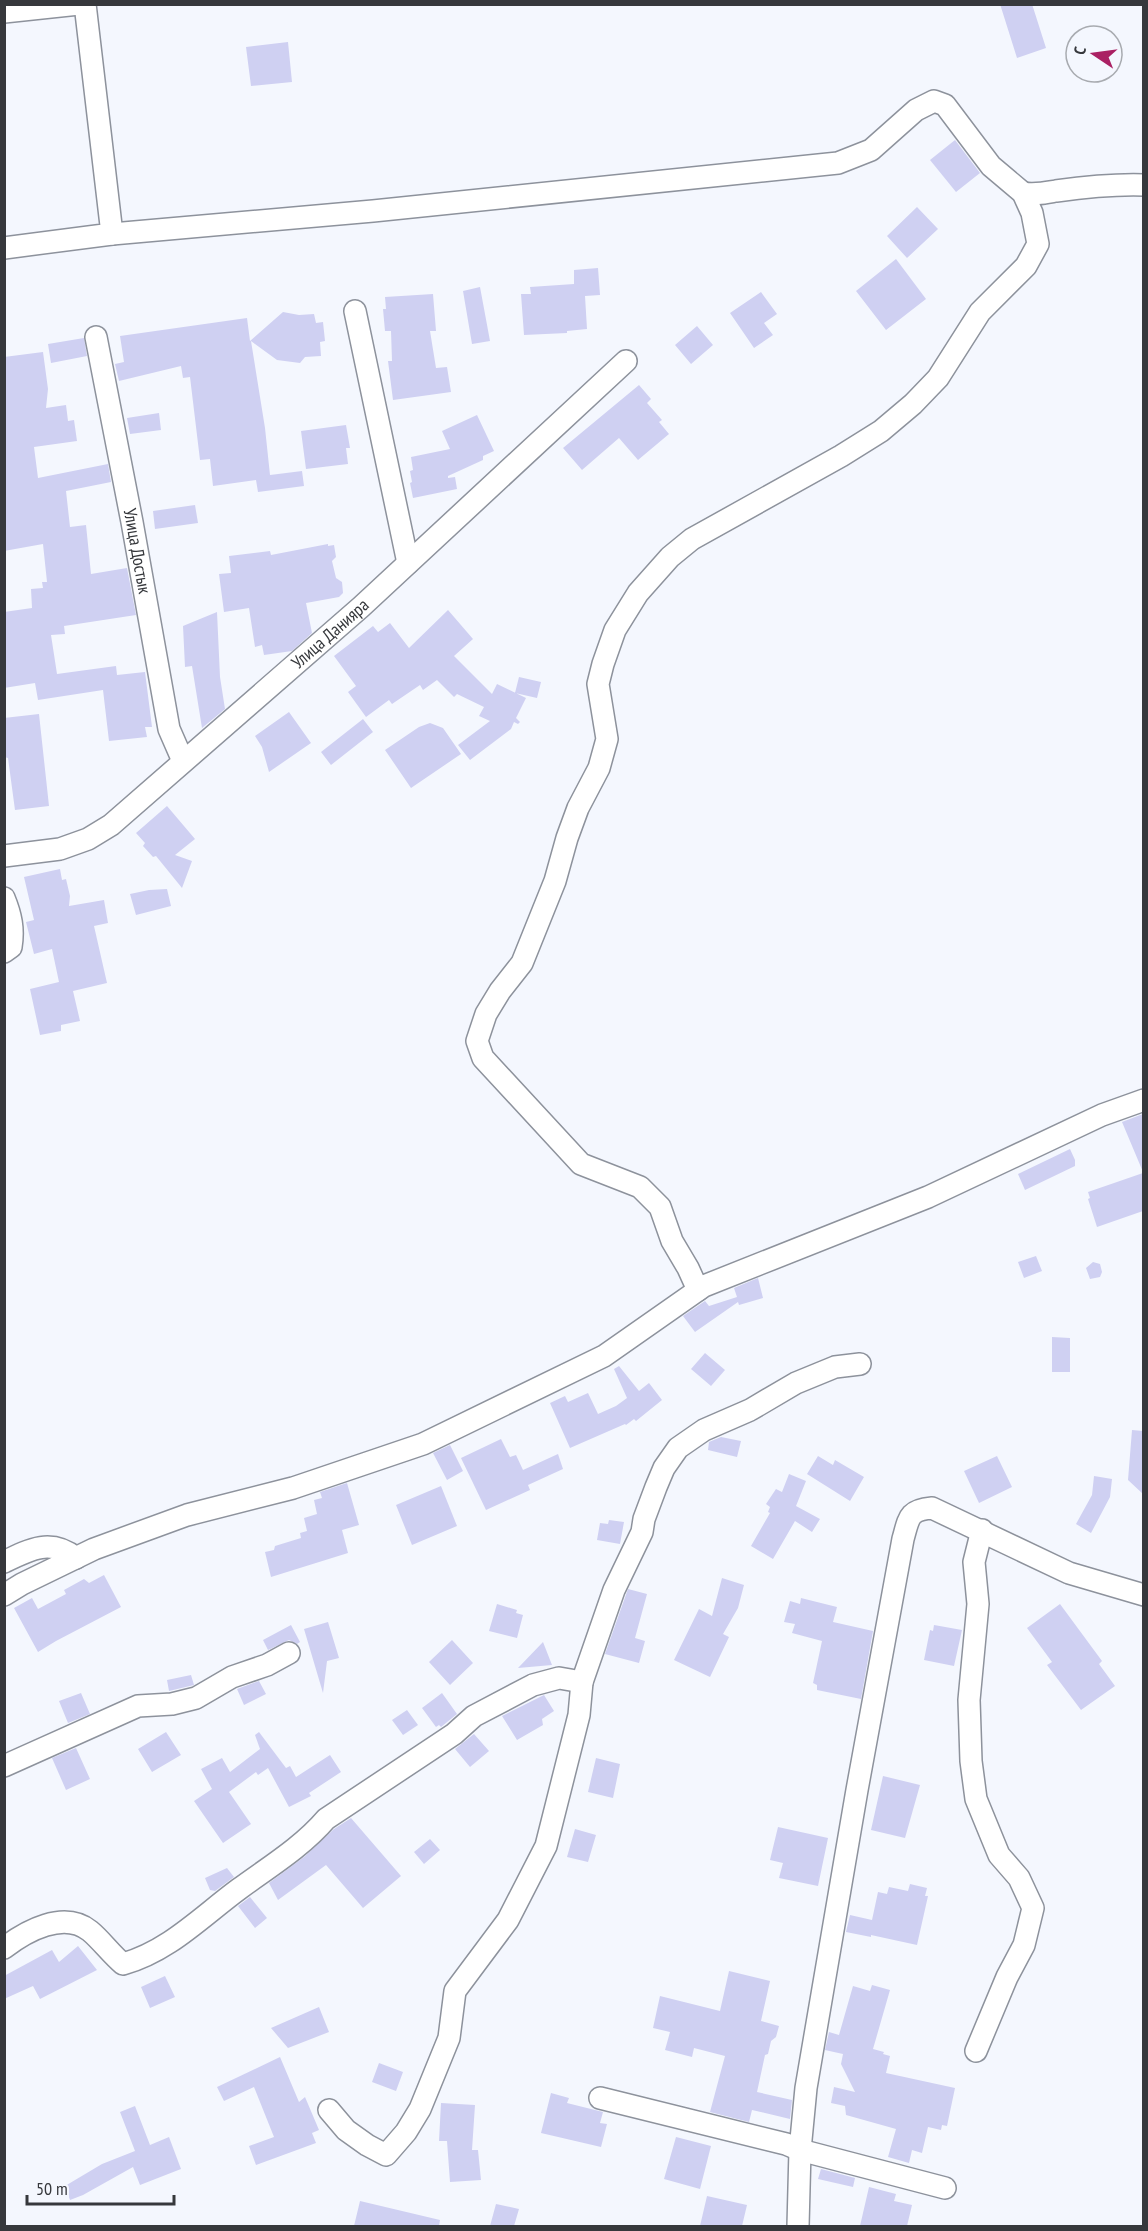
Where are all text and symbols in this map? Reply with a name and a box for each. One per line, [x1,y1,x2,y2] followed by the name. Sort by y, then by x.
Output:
[1064,24,1124,84] north arrow
[1069,44,1090,56] text: С
[119,506,157,596] street label: Улица Достык
[286,594,374,673] street label: Улица Данияра
[27,2168,174,2206] scale bar
[36,2177,68,2200] text: 50 m

